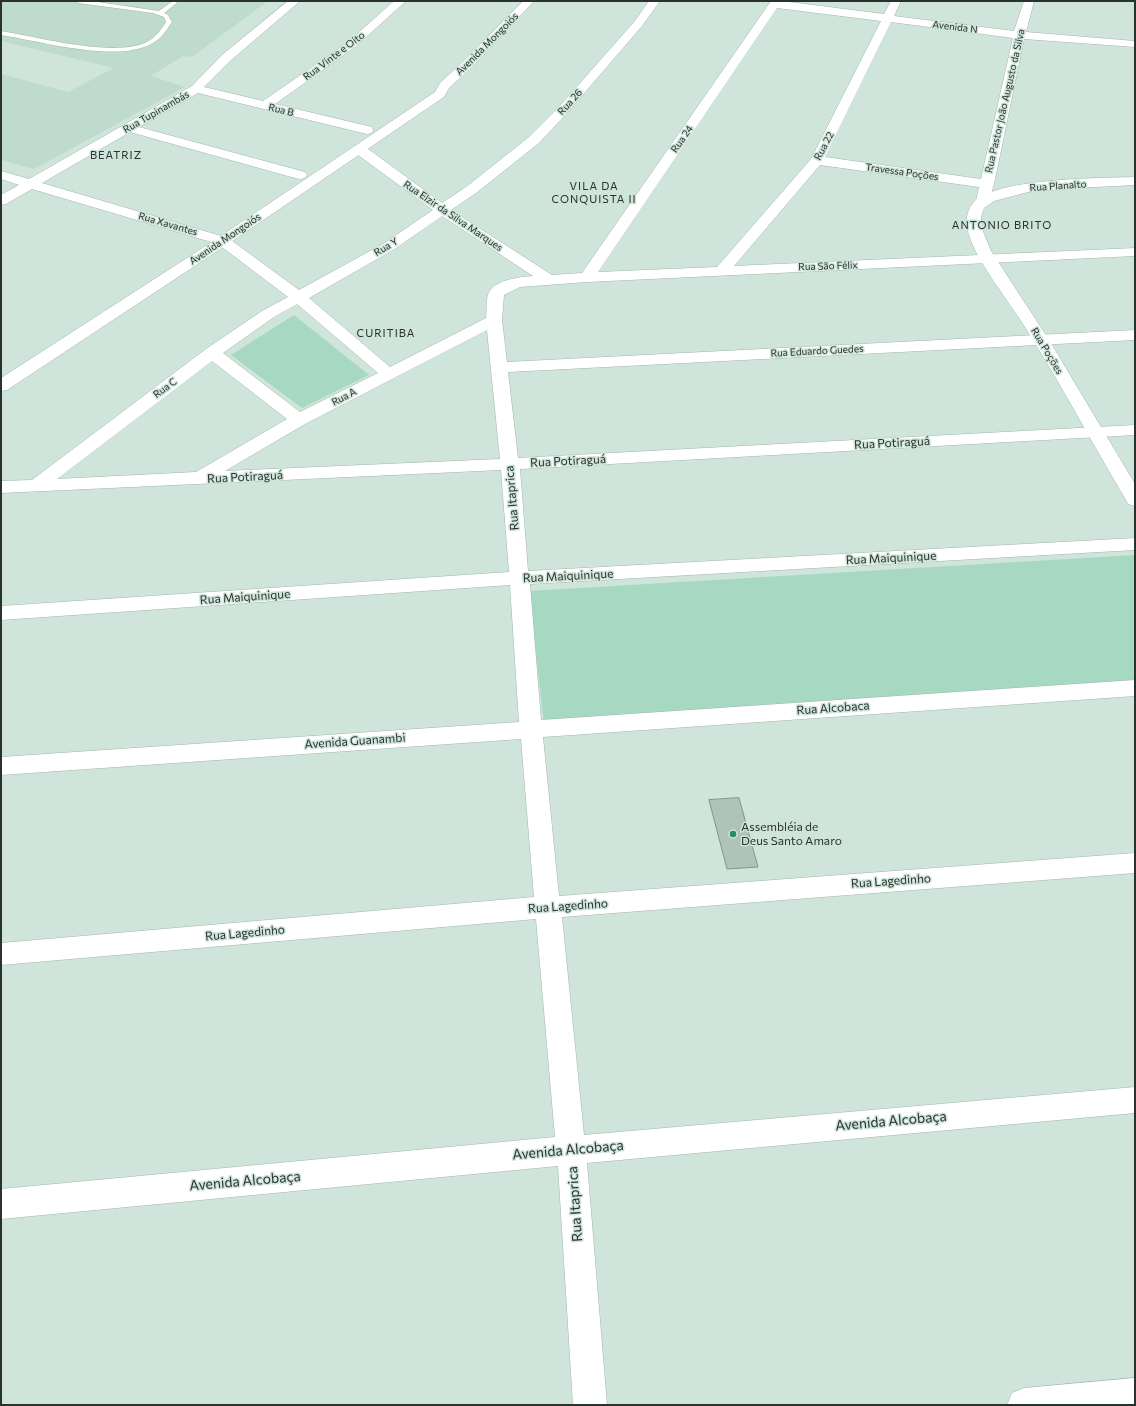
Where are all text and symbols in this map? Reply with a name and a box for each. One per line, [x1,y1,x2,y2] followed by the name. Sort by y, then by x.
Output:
[453,10,521,78] street label: Avenida Mongoiós
[932,18,978,36] street label: Avenida N
[983,28,1027,174] street label: Rua Pastor João Augusto da Silva
[301,29,367,83] street label: Rua Vinte e Oito
[555,86,585,118] street label: Rua 26
[121,88,191,136] street label: Rua Tupinambás
[267,101,295,119] street label: Rua B
[668,123,696,155] street label: Rua 24
[812,130,836,162] street label: Rua 22
[90,148,142,162] district label: BEATRIZ
[865,161,939,183] street label: Travessa Poções
[401,178,505,254] street label: Rua Elzir da Silva Marques
[1029,178,1087,194] street label: Rua Planalto
[551,179,637,205] district label: VILA DA CONQUISTA II
[137,210,199,238] street label: Rua Xavantes
[187,211,263,267] street label: Avenida Mongoiós
[952,218,1052,232] district label: ANTONIO BRITO
[372,235,400,259] street label: Rua Y
[798,259,858,273] street label: Rua São Félix
[357,326,415,340] district label: CURITIBA
[1028,326,1066,376] street label: Rua Poções
[770,343,864,359] street label: Rua Eduardo Guedes
[151,375,179,401] street label: Rua C
[330,386,358,408] street label: Rua A
[854,434,930,452] street label: Rua Potiraguá
[530,452,606,470] street label: Rua Potiraguá
[502,465,522,531] street label: Rua Itaprica
[207,468,283,486] street label: Rua Potiraguá
[845,548,937,568] street label: Rua Maiquinique
[522,566,614,586] street label: Rua Maiquinique
[199,587,291,607] street label: Rua Maiquinique
[796,698,870,718] street label: Rua Alcobaca
[304,730,406,752] street label: Avenida Guanambi
[741,820,842,848] place label: Assembléia de Deus Santo Amaro
[728,829,738,839] marker: Assembléia de Deus Santo Amaro
[851,871,931,891] street label: Rua Lagedinho
[528,896,608,916] street label: Rua Lagedinho
[205,922,285,944] street label: Rua Lagedinho
[835,1108,947,1134] street label: Avenida Alcobaça
[512,1137,624,1163] street label: Avenida Alcobaça
[564,1166,586,1242] street label: Rua Itaprica
[189,1168,301,1194] street label: Avenida Alcobaça

